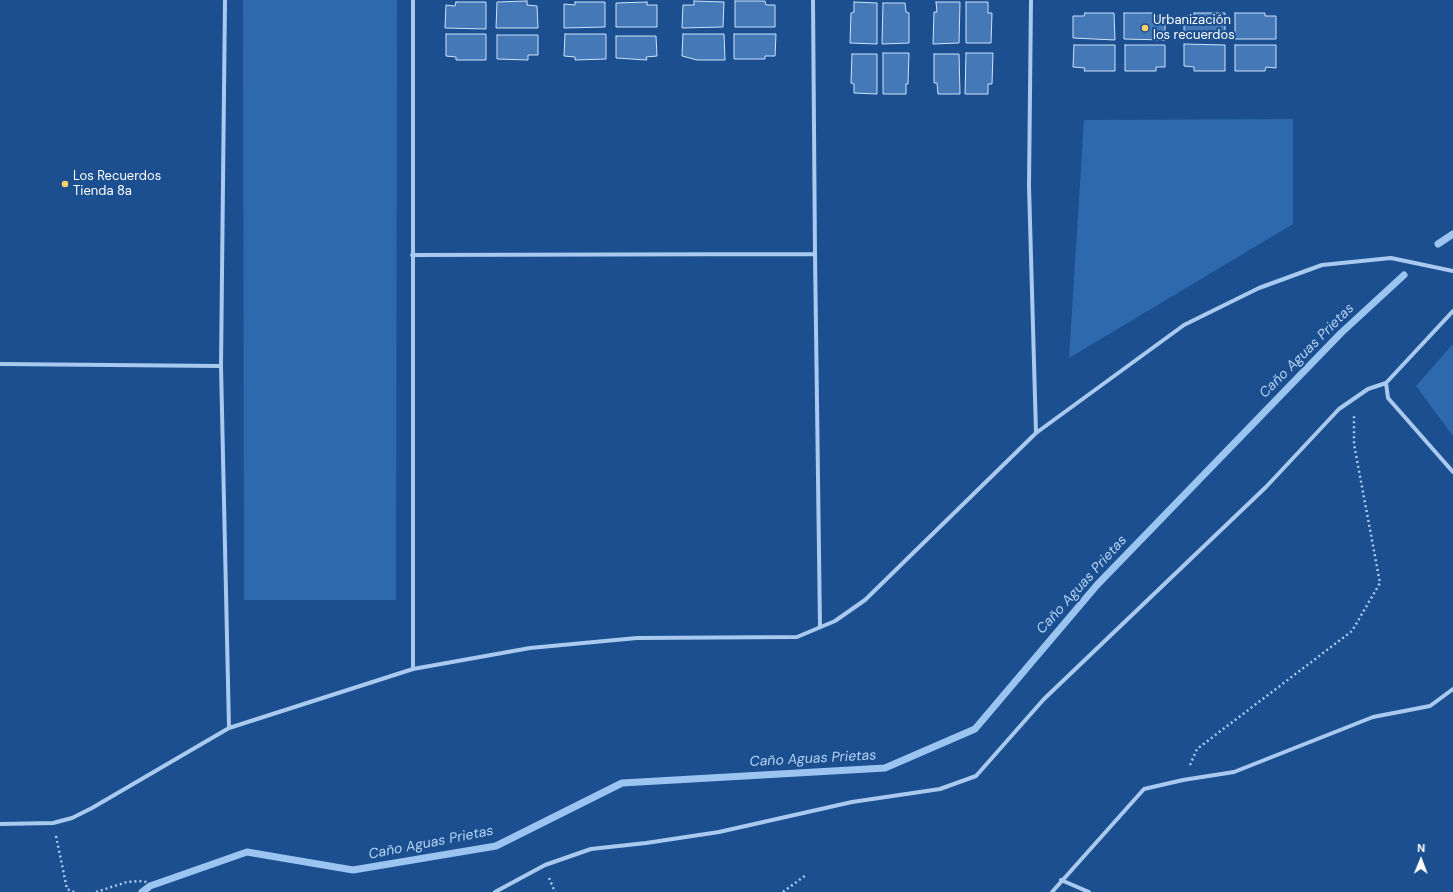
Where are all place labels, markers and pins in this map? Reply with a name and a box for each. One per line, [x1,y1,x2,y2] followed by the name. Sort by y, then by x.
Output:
[1153,13,1235,44] place label: Urbanización los recuerdos
[1140,23,1150,33] marker: Urbanización los recuerdos
[73,169,161,200] place label: Los Recuerdos Tienda 8a
[60,179,70,189] marker: Los Recuerdos Tienda 8a

